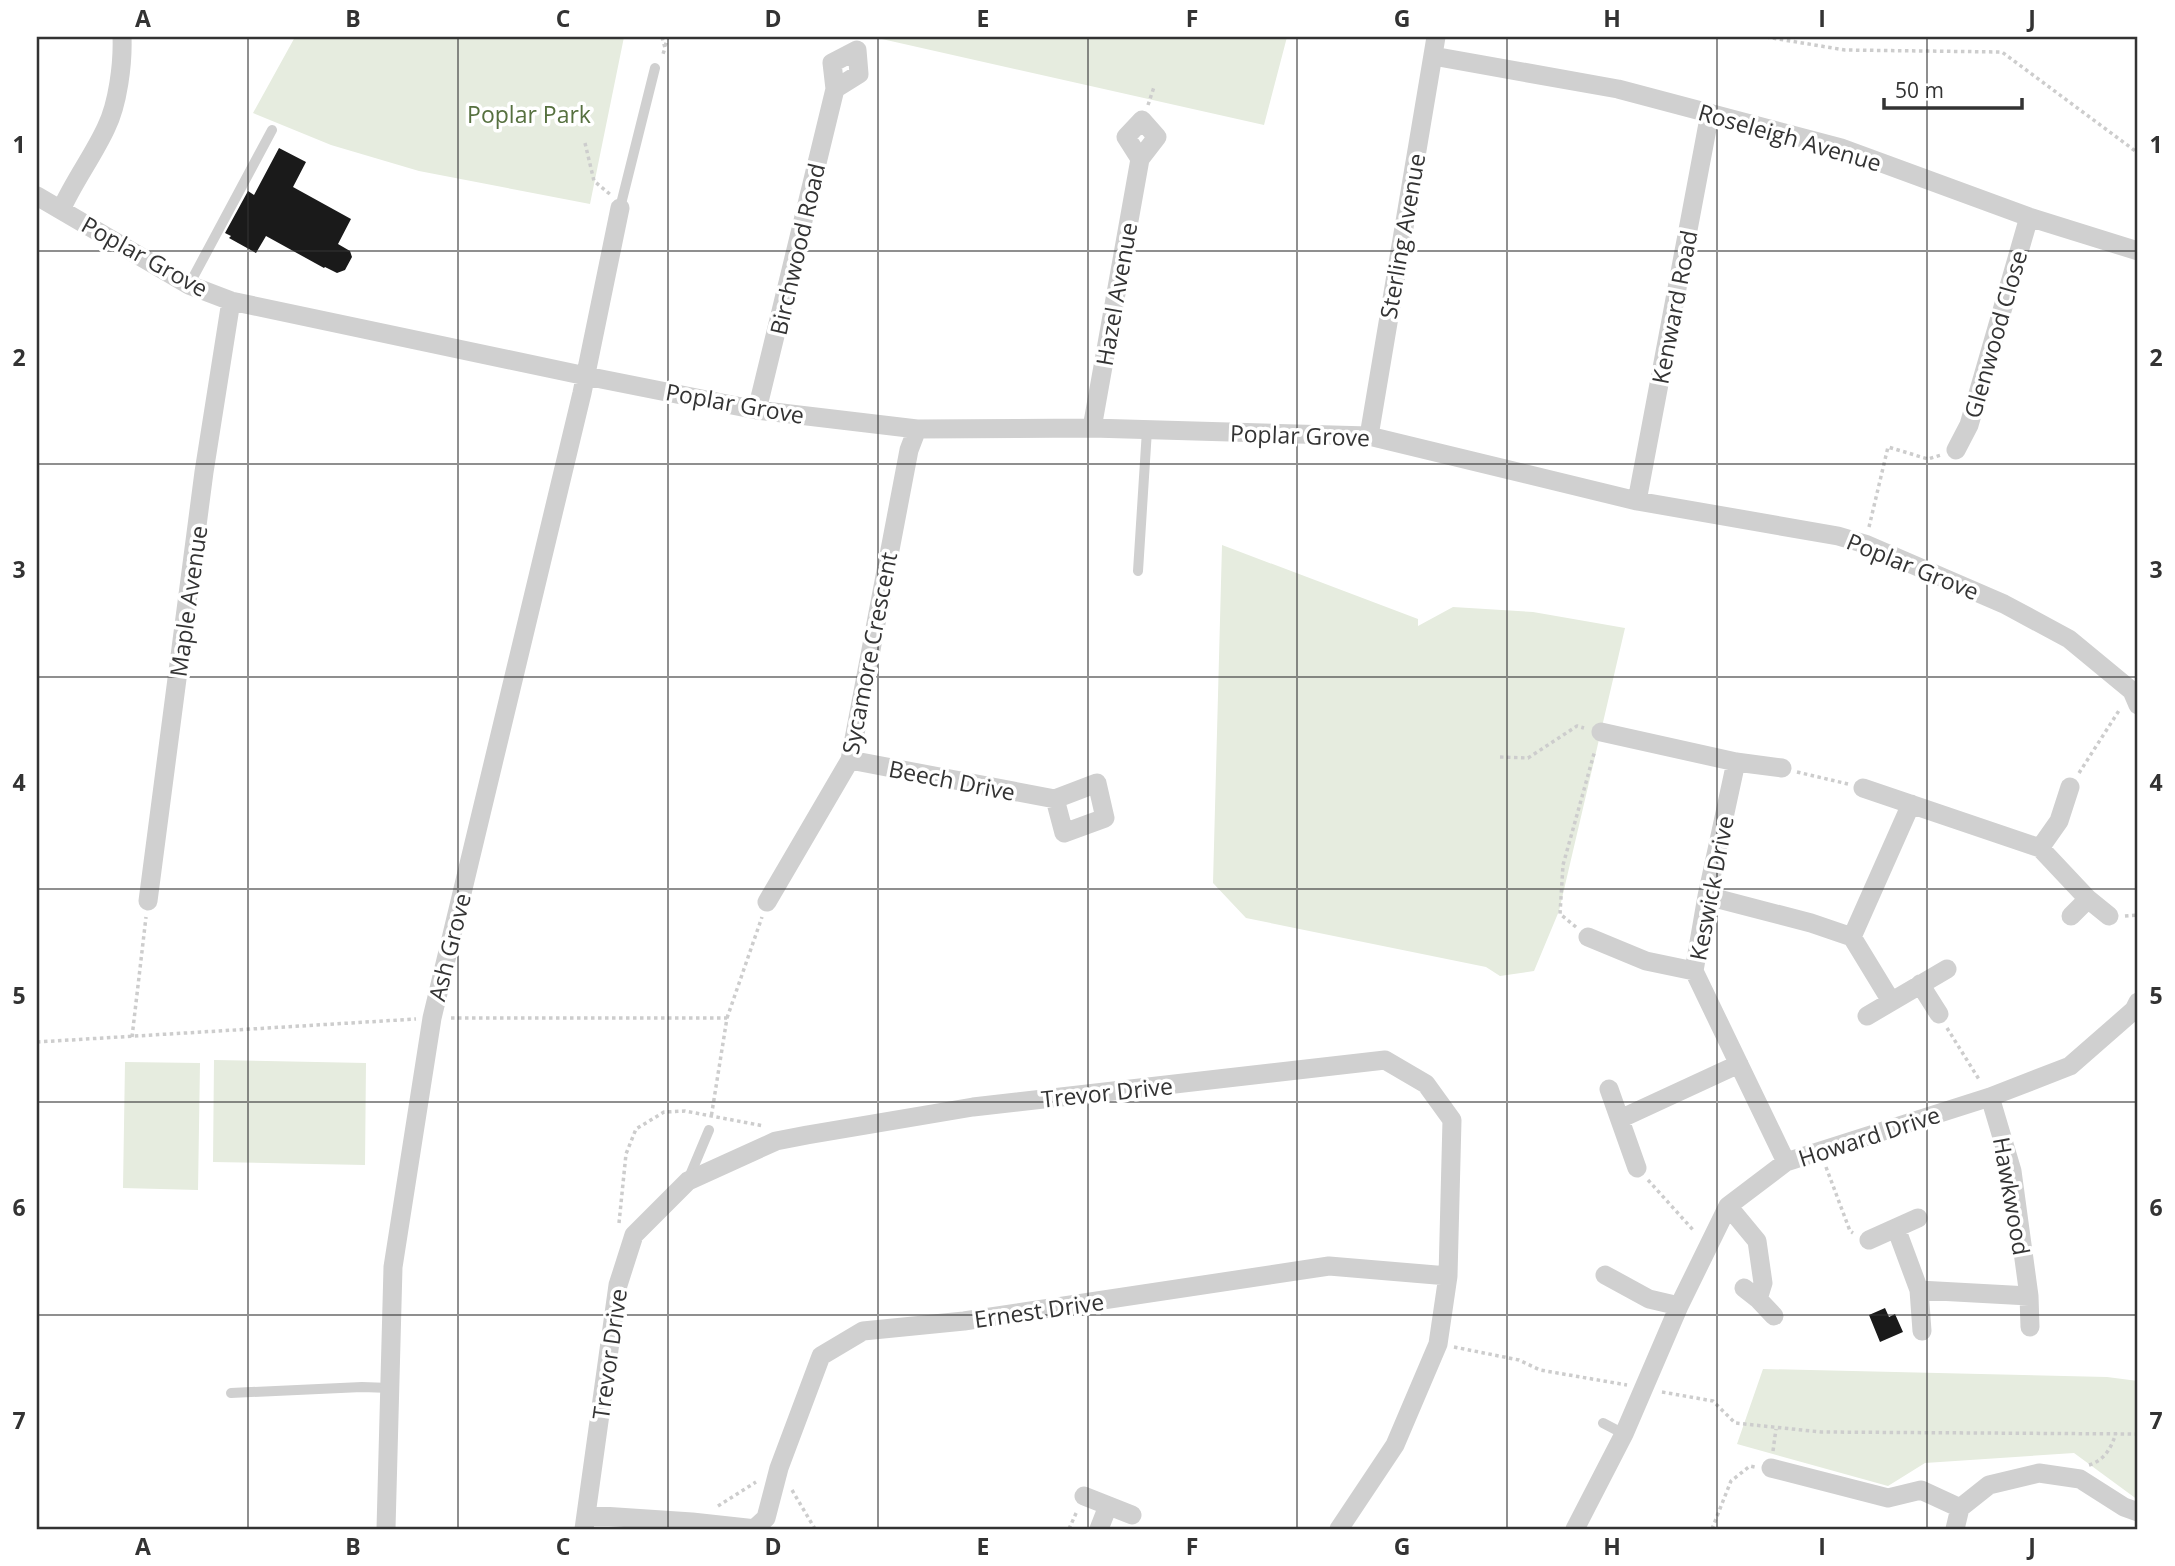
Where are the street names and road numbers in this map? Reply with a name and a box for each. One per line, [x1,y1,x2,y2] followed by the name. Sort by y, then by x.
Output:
[1695,96,1885,178] street label: Roseleigh Avenue
[1372,151,1432,321] street label: Sterling Avenue
[762,160,832,338] street label: Birchwood Road
[76,208,214,304] street label: Poplar Grove
[1088,220,1144,368] street label: Hazel Avenue
[1643,227,1705,387] street label: Kenward Road
[1956,246,2034,422] street label: Glenwood Close
[663,375,807,431] street label: Poplar Grove
[1229,417,1371,453] street label: Poplar Grove
[162,523,214,679] street label: Maple Avenue
[1842,525,1984,607] street label: Poplar Grove
[834,549,904,757] street label: Sycamore Crescent
[886,752,1018,808] street label: Beech Drive
[1681,813,1741,963] street label: Keswick Drive
[420,890,478,1004] street label: Ash Grove
[1040,1069,1174,1115] street label: Trevor Drive
[1794,1098,1944,1174] street label: Howard Drive
[1986,1135,2038,1257] street label: Hawkwood
[972,1285,1106,1335] street label: Ernest Drive
[584,1286,634,1422] street label: Trevor Drive

